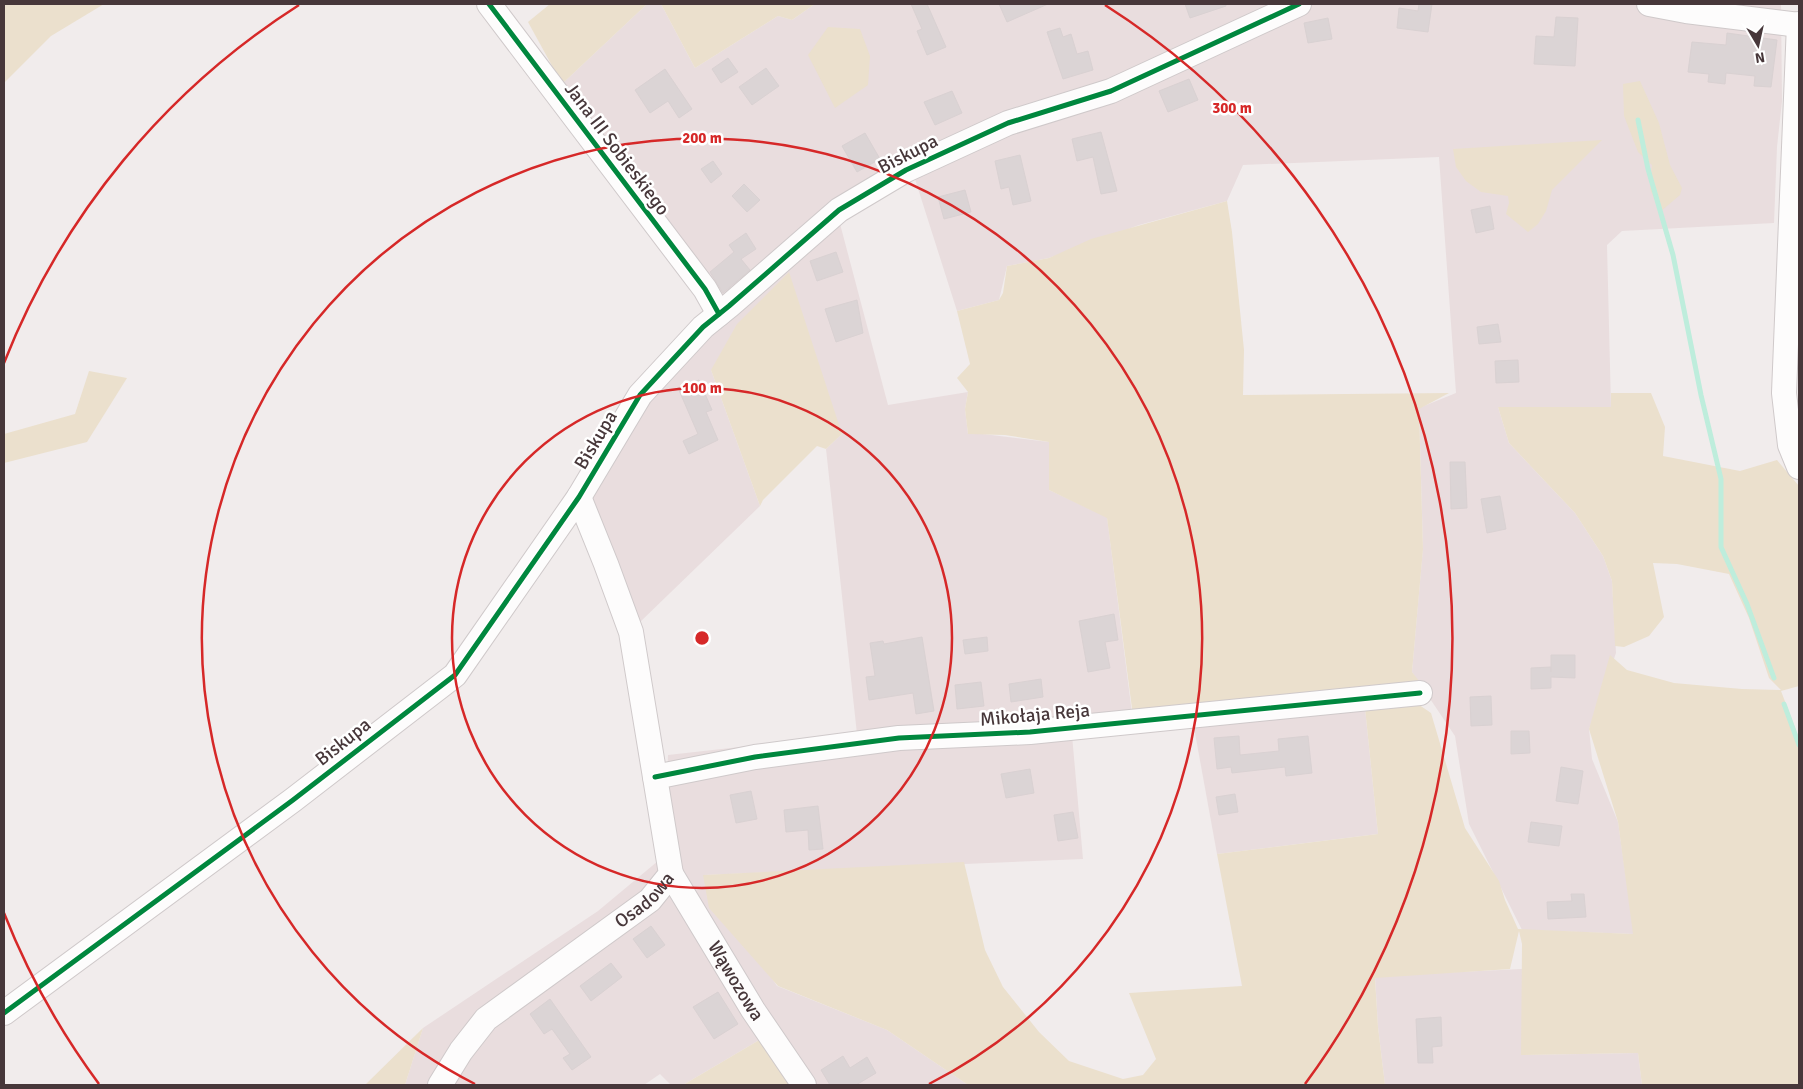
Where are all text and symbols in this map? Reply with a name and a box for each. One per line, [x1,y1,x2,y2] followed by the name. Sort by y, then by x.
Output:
[1733,20,1783,70] north arrow
[1754,48,1766,67] text: N
[559,78,675,220] street label: Jana III Sobieskiego
[1212,99,1252,117] text: 300 m
[682,129,722,147] text: 200 m
[874,129,942,179] street label: Biskupa
[682,379,722,397] text: 100 m
[569,406,623,474] street label: Biskupa
[693,629,711,647] centre of rings
[979,698,1091,732] street label: Mikołaja Reja
[310,713,376,771] street label: Biskupa
[610,867,680,934] street label: Osadowa
[702,937,769,1026] street label: Wąwozowa

